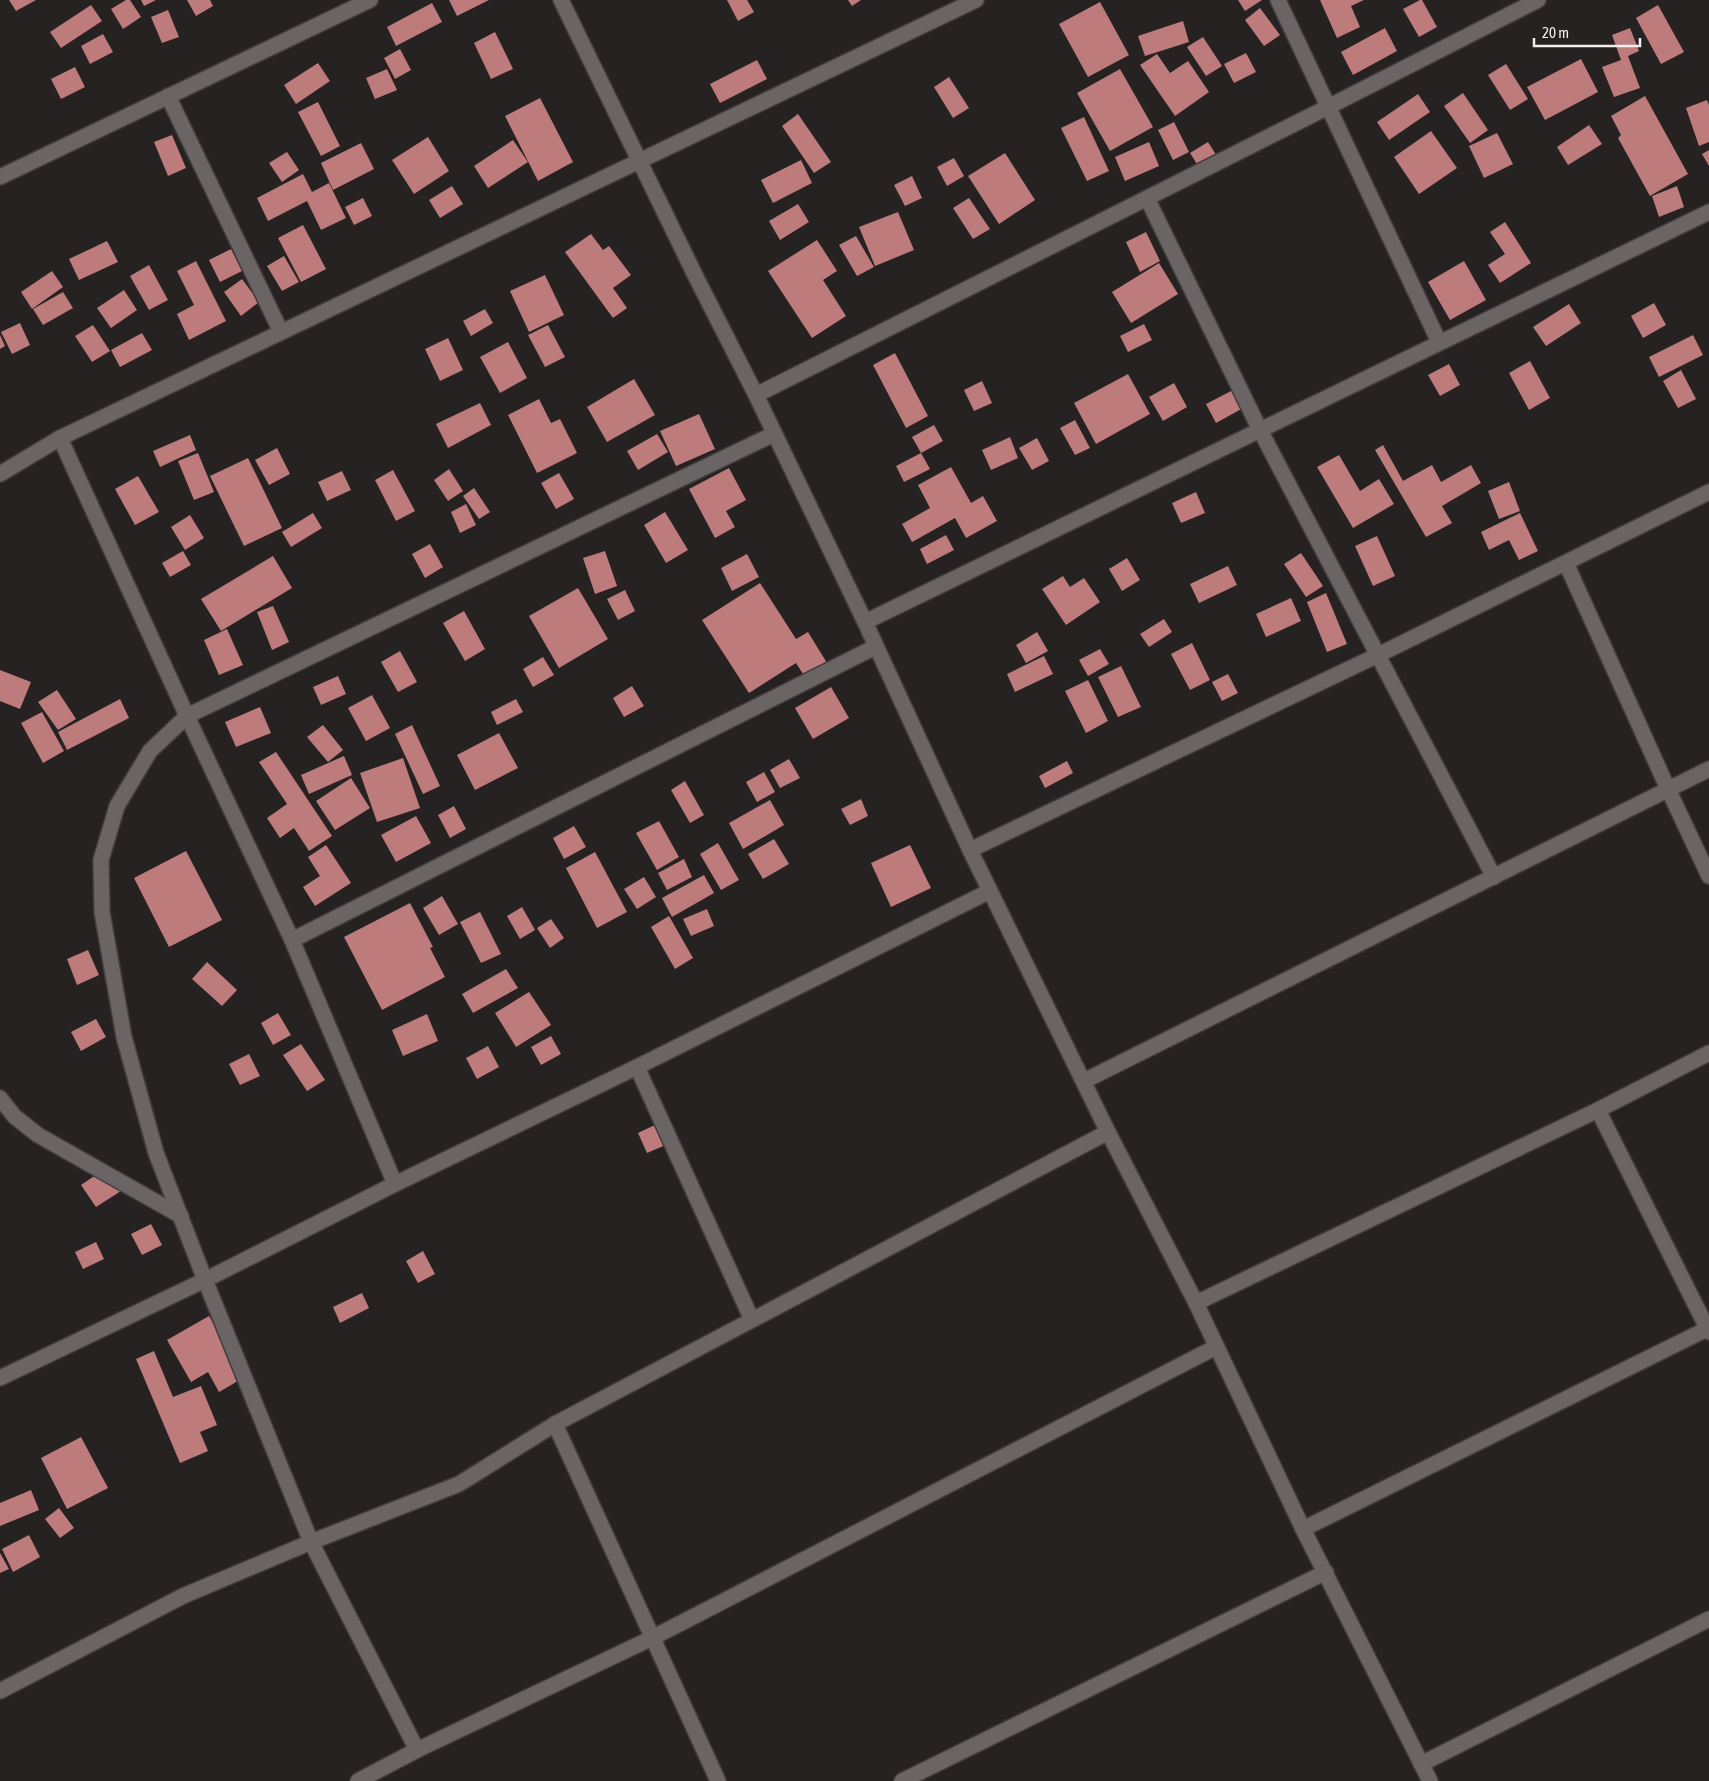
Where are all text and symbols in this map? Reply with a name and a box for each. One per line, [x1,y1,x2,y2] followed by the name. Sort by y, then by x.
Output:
[1534,15,1640,47] scale bar
[1542,24,1569,41] text: 20 m

